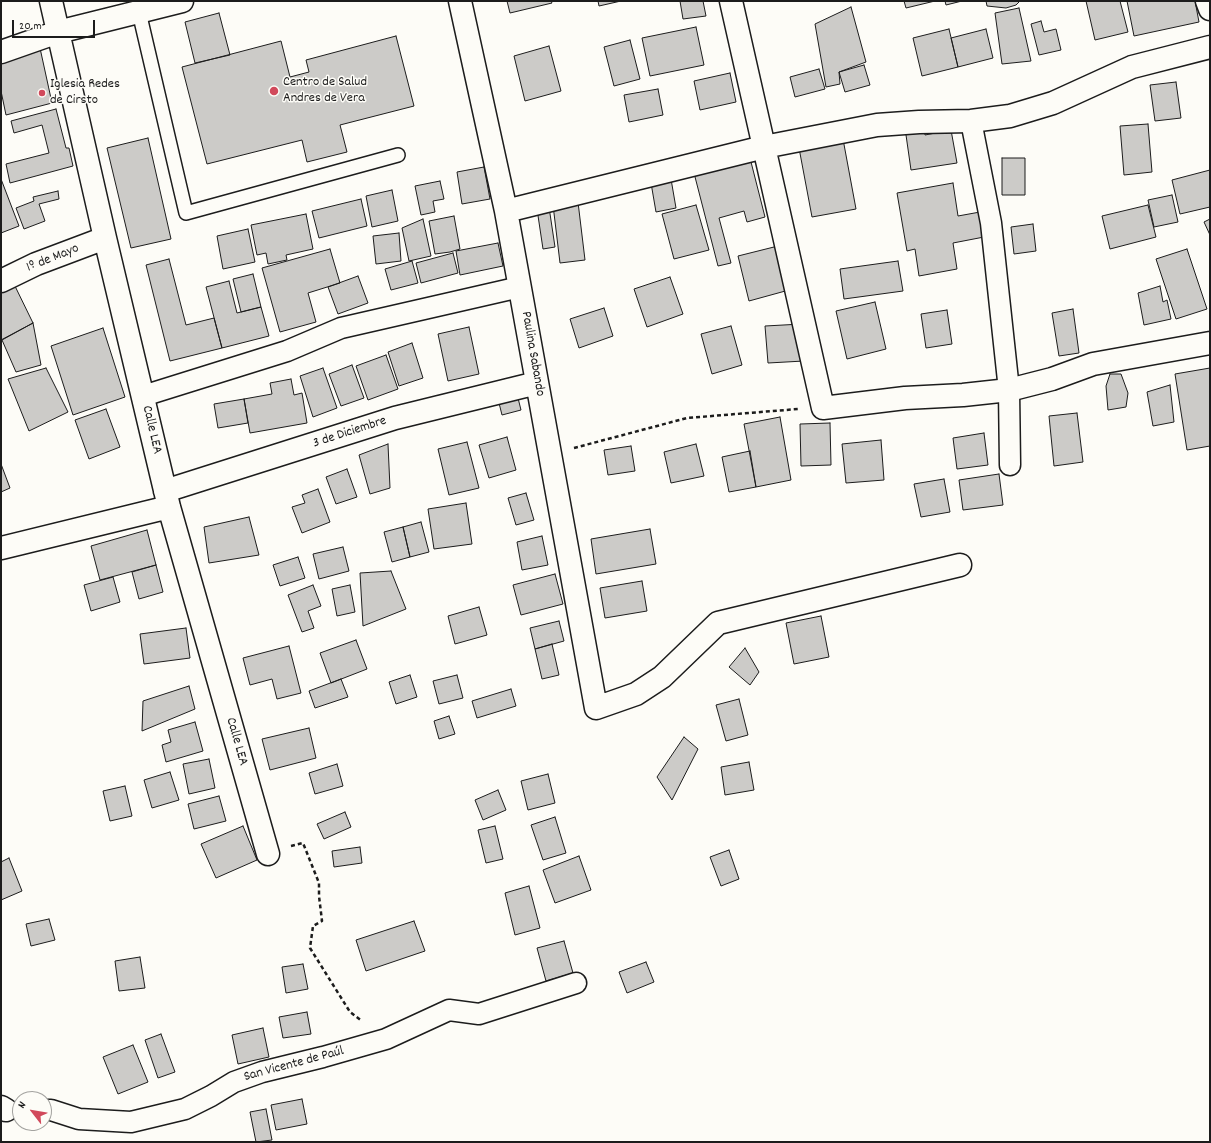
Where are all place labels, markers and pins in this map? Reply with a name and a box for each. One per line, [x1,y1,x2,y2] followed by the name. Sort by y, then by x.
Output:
[283,75,367,108] place label: Centro de Salud Andres de Vera
[50,77,120,110] place label: Iglesia Redes de Cirsto
[268,85,280,97] marker: Centro de Salud Andres de Vera
[37,88,47,98] marker: Iglesia Redes de Cirsto

